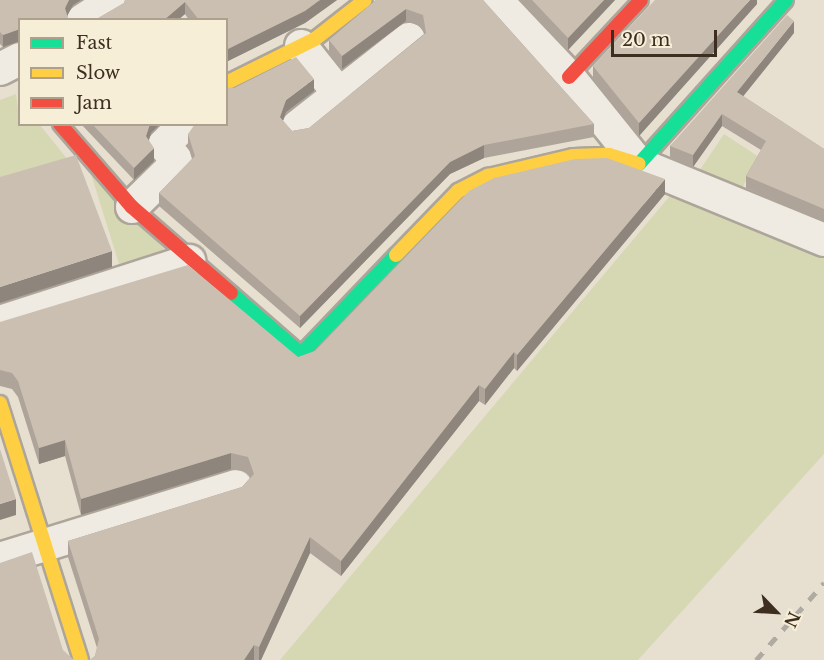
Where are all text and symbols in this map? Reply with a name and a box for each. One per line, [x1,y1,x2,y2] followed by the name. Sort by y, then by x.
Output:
[18,18,228,126] legend
[614,18,720,56] scale bar
[622,29,670,51] text: 20 m
[76,32,112,54] text: Fast
[76,62,120,84] text: Slow
[76,92,112,114] text: Jam
[746,582,806,642] north arrow
[780,609,805,631] text: N

